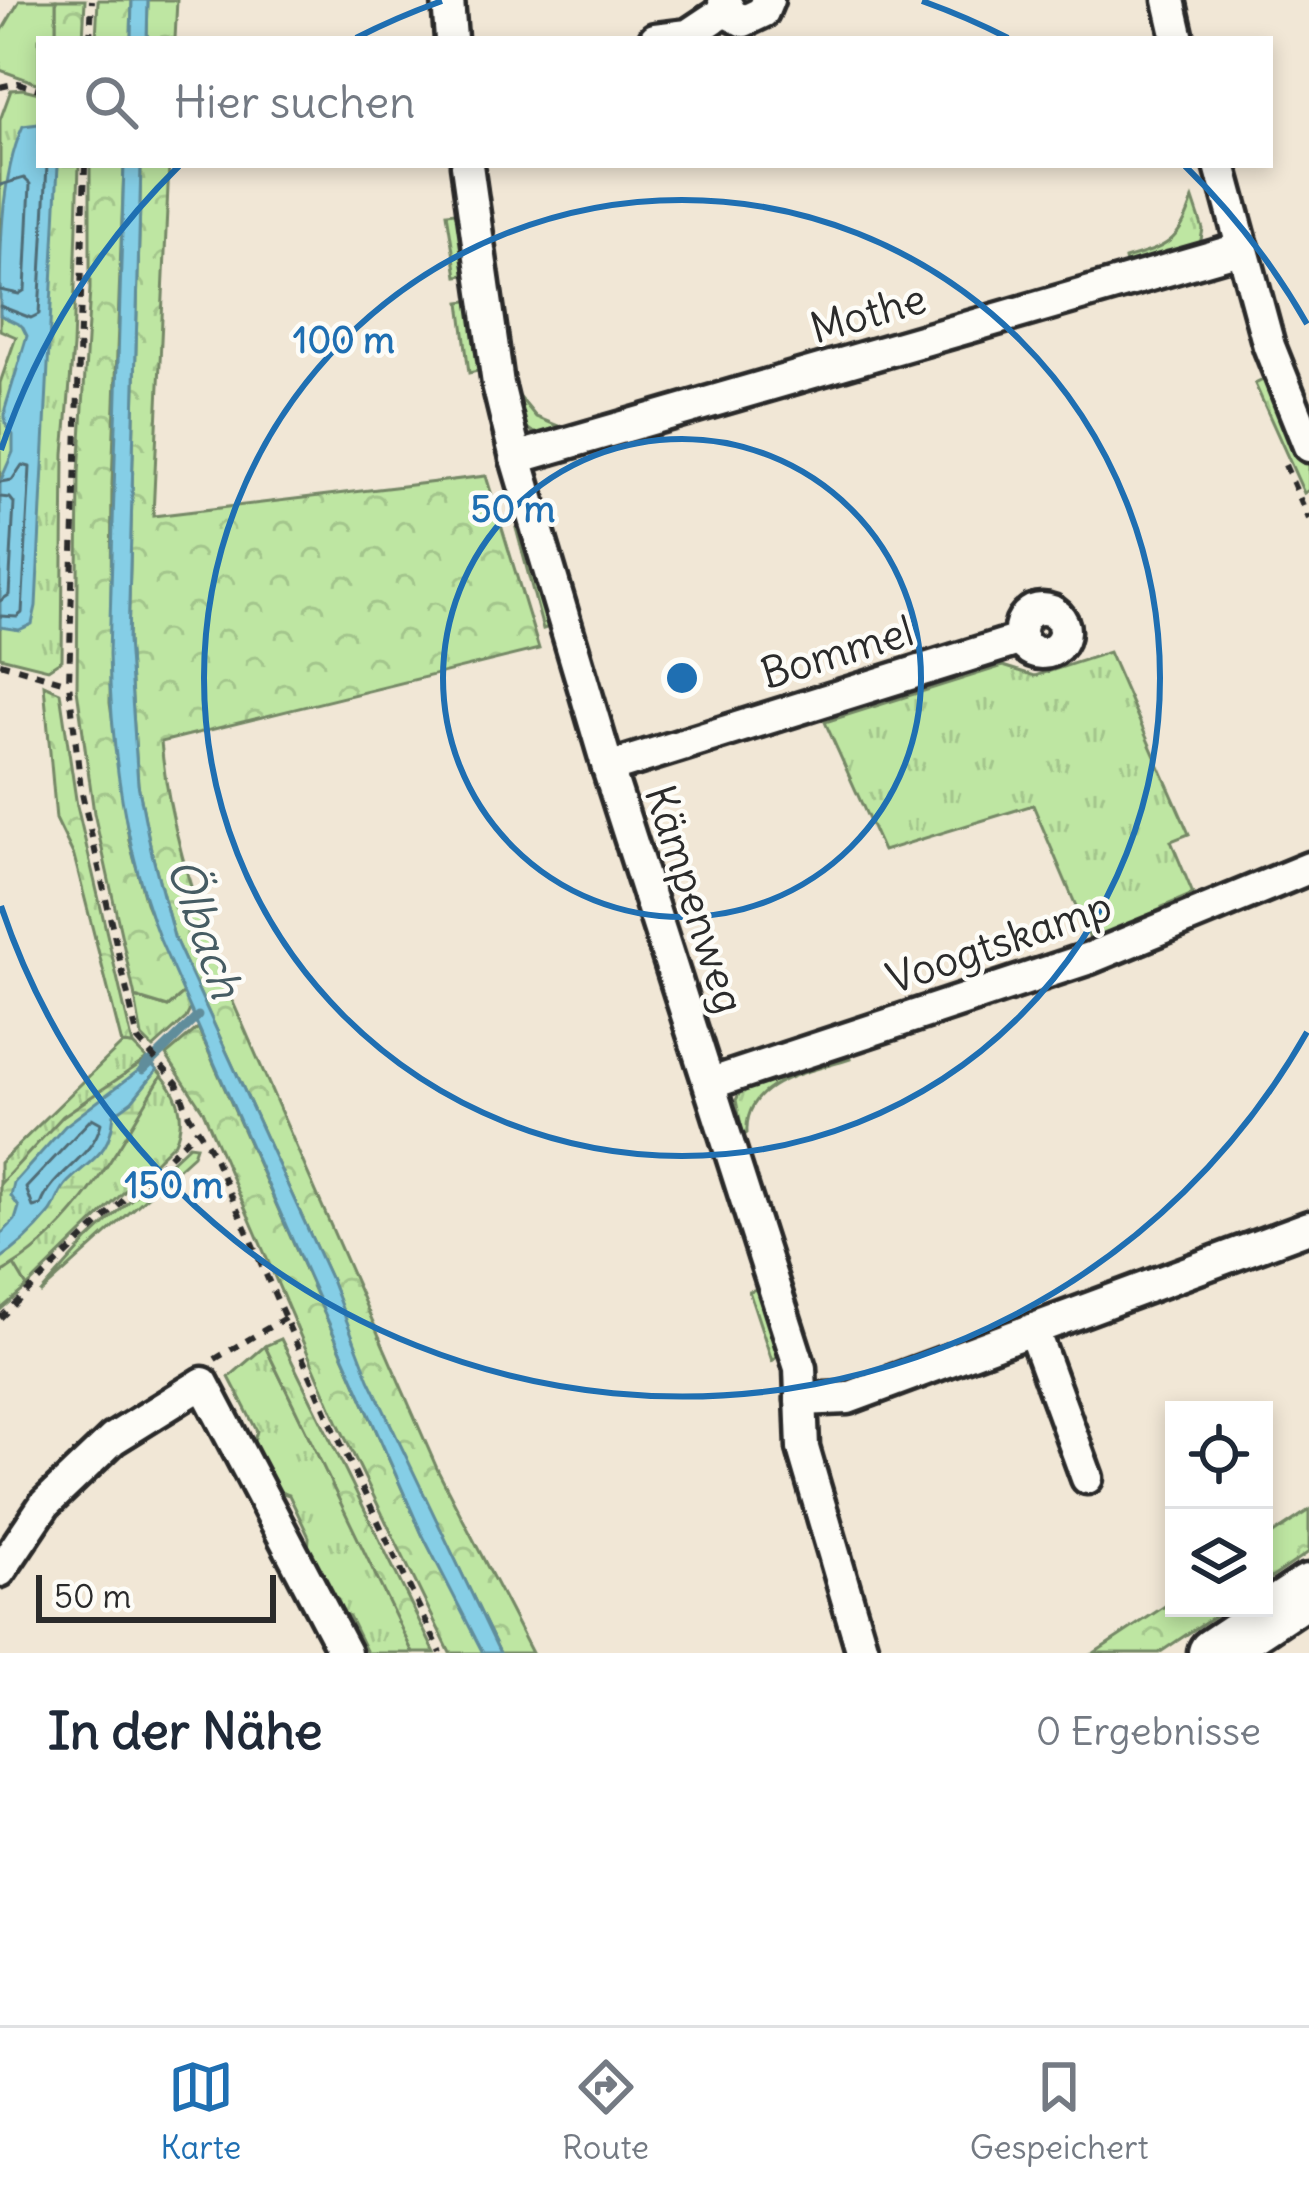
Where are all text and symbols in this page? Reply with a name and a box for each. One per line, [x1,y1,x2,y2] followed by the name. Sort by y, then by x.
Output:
[36,36,1273,168] search box
[78,69,144,135] icon: search
[174,74,415,130] text: Hier suchen
[804,272,932,354] street label: Mothe
[293,318,395,363] text: 100 m
[471,487,555,532] text: 50 m
[754,604,920,700] street label: Bommel
[661,657,703,699] centre of rings
[634,779,756,1019] street label: Kämpenweg
[155,851,255,1006] water label: Ölbach
[880,879,1118,1005] street label: Voogtskamp
[125,1163,223,1208] text: 150 m
[1165,1401,1273,1617] map controls
[1165,1401,1273,1509] button: locate
[1165,1509,1273,1617] button: layers
[36,1569,276,1622] scale bar
[54,1575,131,1617] text: 50 m
[48,1699,323,1763] text: In der Nähe
[1036,1707,1261,1756] text: 0 Ergebnisse
[160,2054,241,2168] tab: Karte
[562,2054,649,2168] tab: Route
[970,2054,1149,2168] tab: Gespeichert

